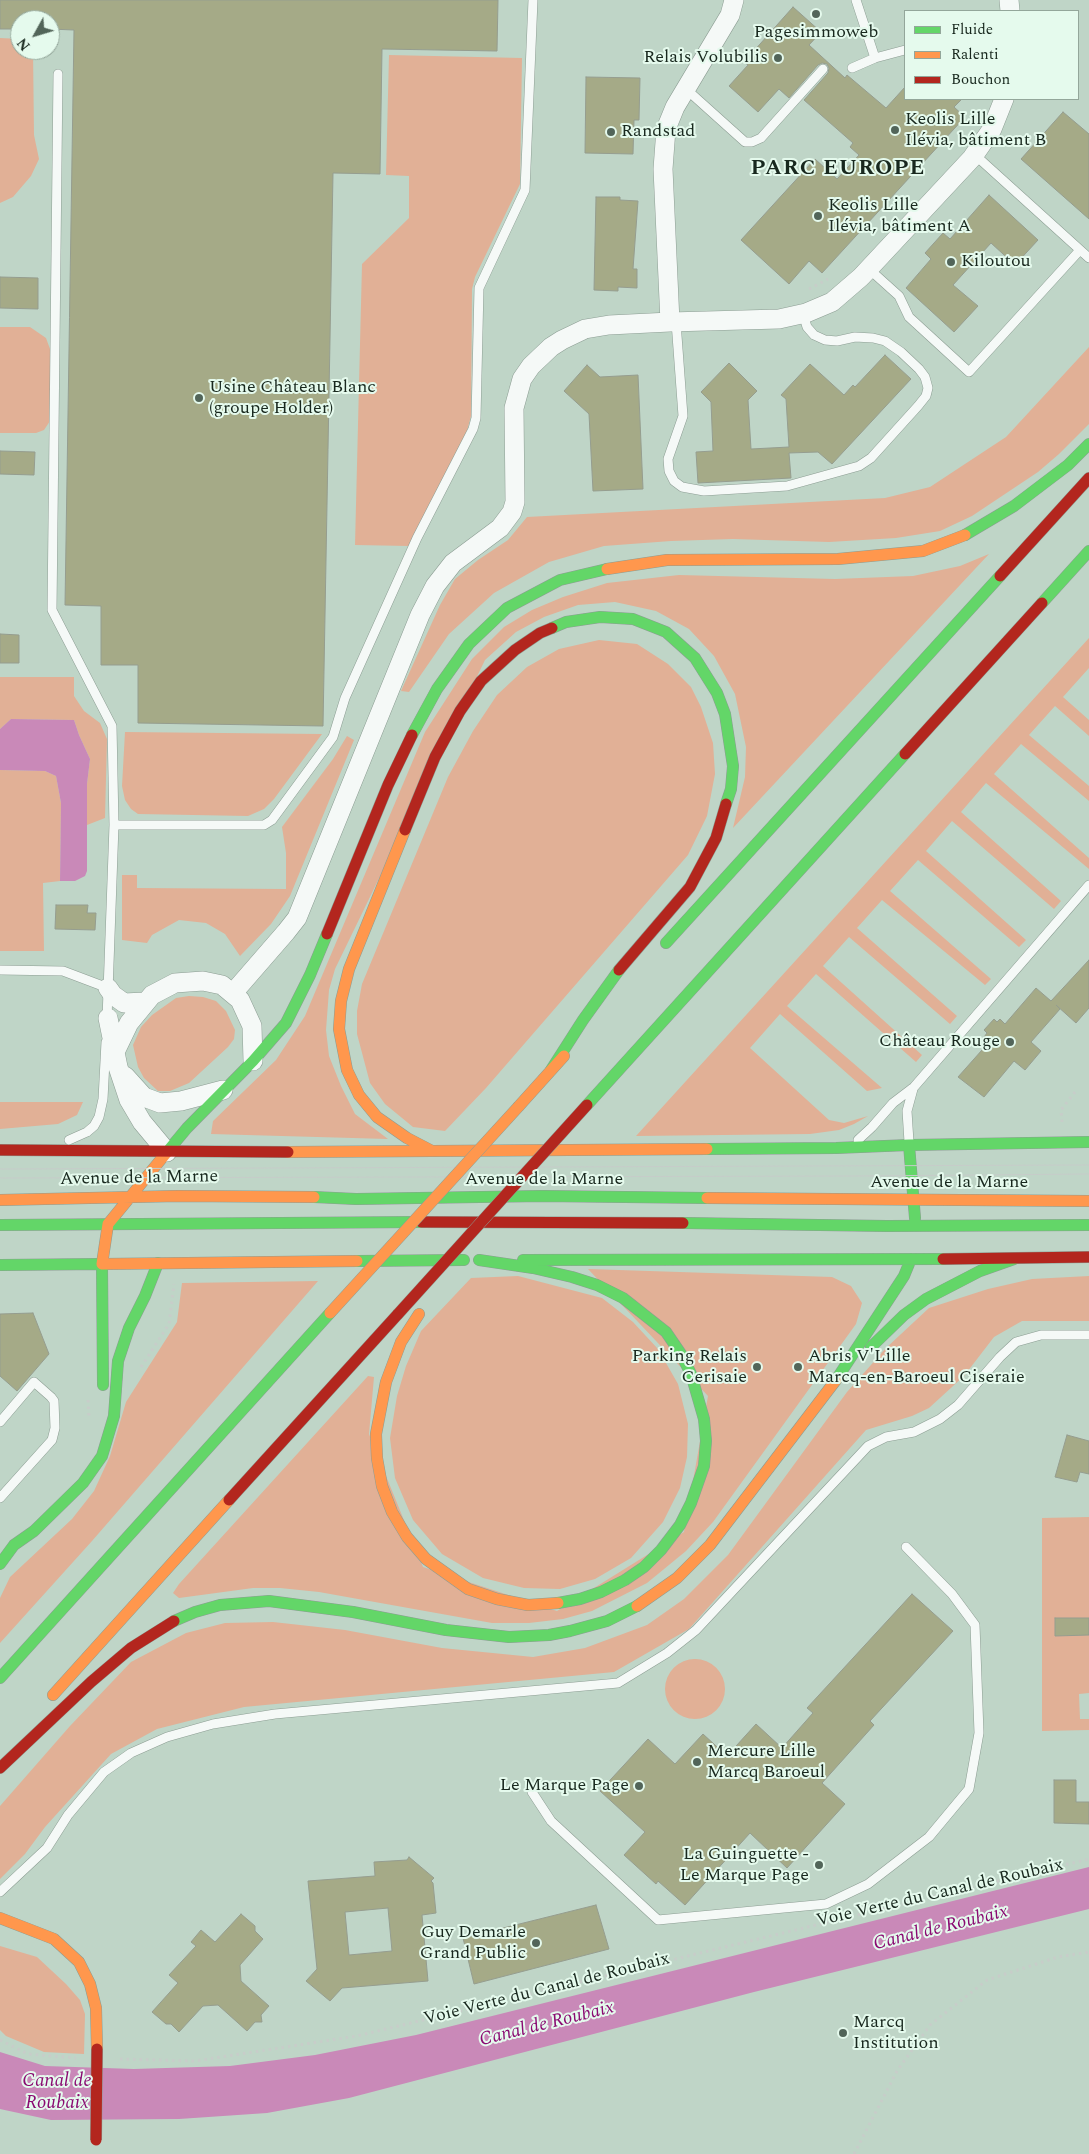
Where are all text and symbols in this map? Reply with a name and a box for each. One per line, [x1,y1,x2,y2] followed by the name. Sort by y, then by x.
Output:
[810,8,822,20] marker: Pagesimmoweb
[10,10,60,60] north arrow
[904,10,1079,100] legend
[951,18,993,41] text: Fluide
[754,22,878,44] place label: Pagesimmoweb
[12,33,35,55] text: N
[951,43,999,66] text: Ralenti
[643,47,768,69] place label: Relais Volubilis
[772,52,784,64] marker: Relais Volubilis
[951,68,1010,91] text: Bouchon
[905,109,1046,152] place label: Keolis Lille Ilévia, bâtiment B
[621,121,695,143] place label: Randstad
[889,124,901,136] marker: Keolis Lille Ilévia, bâtiment B
[605,126,617,138] marker: Randstad
[749,157,927,183] district label: PARC EUROPE
[828,195,971,238] place label: Keolis Lille Ilévia, bâtiment A
[812,210,824,222] marker: Keolis Lille Ilévia, bâtiment A
[961,251,1031,273] place label: Kiloutou
[945,256,957,268] marker: Kiloutou
[209,377,376,419] place label: Usine Château Blanc (groupe Holder)
[193,392,205,404] marker: Usine Château Blanc (groupe Holder)
[879,1031,1000,1053] place label: Château Rouge
[1004,1036,1016,1048] marker: Château Rouge
[60,1167,218,1191] street label: Avenue de la Marne
[465,1169,623,1191] street label: Avenue de la Marne
[870,1172,1028,1194] street label: Avenue de la Marne
[632,1346,747,1388] place label: Parking Relais Cerisaie
[808,1346,1025,1388] place label: Abris V'Lille Marcq-en-Baroeul Ciseraie
[751,1361,763,1373] marker: Parking Relais Cerisaie
[792,1361,804,1373] marker: Abris V'Lille Marcq-en-Baroeul Ciseraie
[707,1741,825,1784] place label: Mercure Lille Marcq Baroeul
[691,1756,703,1768] marker: Mercure Lille Marcq Baroeul
[500,1775,629,1797] place label: Le Marque Page
[633,1780,645,1792] marker: Le Marque Page
[680,1844,809,1886] place label: La Guinguette - Le Marque Page
[814,1855,1066,1933] street label: Voie Verte du Canal de Roubaix
[813,1859,825,1871] marker: La Guinguette - Le Marque Page
[871,1901,1011,1957] water label: Canal de Roubaix
[420,1922,526,1965] place label: Guy Demarle Grand Public
[530,1937,542,1949] marker: Guy Demarle Grand Public
[422,1949,672,2031] street label: Voie Verte du Canal de Roubaix
[477,1997,617,2053] water label: Canal de Roubaix
[853,2012,939,2054] place label: Marcq Institution
[837,2027,849,2039] marker: Marcq Institution
[22,2071,92,2115] water label: Canal de Roubaix

